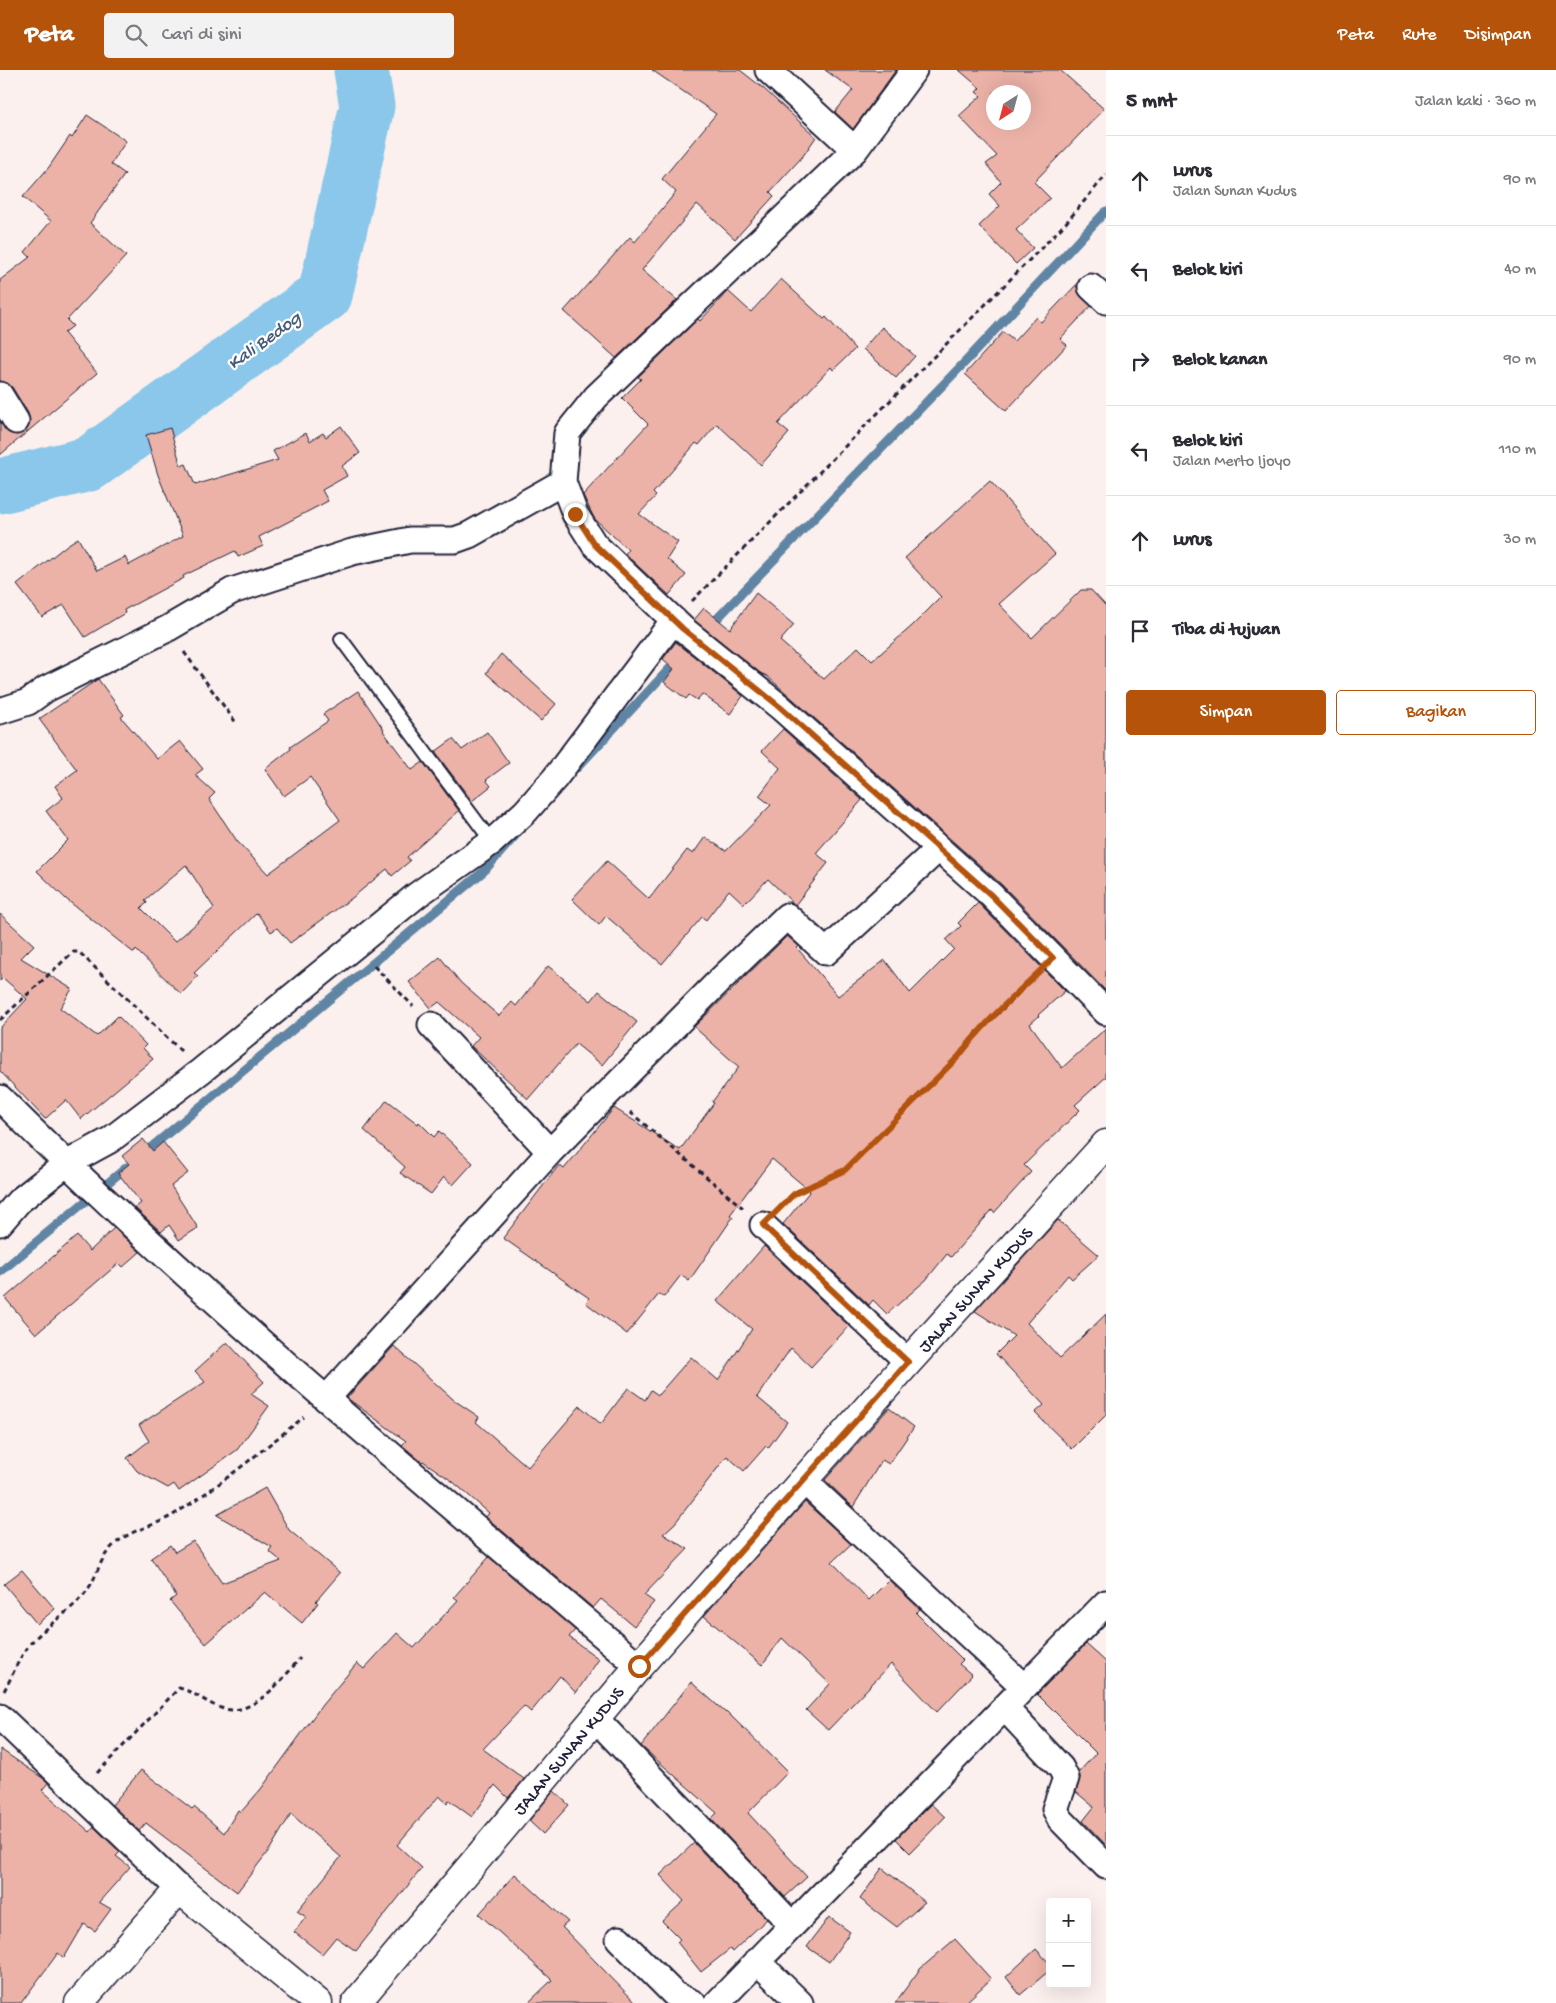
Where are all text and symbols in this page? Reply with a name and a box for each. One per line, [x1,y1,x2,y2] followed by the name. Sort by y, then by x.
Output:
[104,13,454,58] search box
[25,21,74,50] text: Peta
[122,21,150,49] icon: search
[162,24,242,47] text: Cari di sini
[1338,25,1374,46] text: Peta
[1402,25,1437,46] text: Rute
[1465,25,1531,46] text: Disimpan
[986,85,1031,130] north arrow
[1126,90,1175,115] text: 5 mnt
[1415,93,1536,112] text: Jalan kaki · 360 m
[1173,160,1212,183] text: Lurus
[1126,167,1154,195] icon: ahead
[1504,171,1536,190] text: 90 m
[1173,183,1296,202] text: Jalan Sunan Kudus
[1126,257,1154,285] icon: left
[1173,259,1243,282] text: Belok kiri
[1504,261,1536,280] text: 40 m
[224,307,307,376] water label: Kali Bedog
[1126,347,1154,375] icon: right
[1173,349,1267,372] text: Belok kanan
[1504,351,1536,370] text: 90 m
[1173,430,1243,453] text: Belok kiri
[1126,437,1154,465] icon: left
[1499,441,1536,460] text: 110 m
[1173,453,1291,472] text: Jalan Merto Ijoyo
[564,503,587,526] route end
[1126,527,1154,555] icon: ahead
[1173,529,1212,552] text: Lurus
[1503,531,1536,550] text: 30 m
[1126,617,1154,645] icon: arrive
[1173,619,1280,642] text: Tiba di tujuan
[1126,690,1326,735] button: Simpan
[1336,690,1536,735] button: Bagikan
[915,1223,1039,1358] street label: JALAN SUNAN KUDUS
[628,1655,651,1678] route start
[510,1683,630,1820] street label: JALAN SUNAN KUDUS
[1046,1898,1091,1988] map controls
[1046,1898,1091,1943] button: +
[1046,1943,1091,1988] button: −

